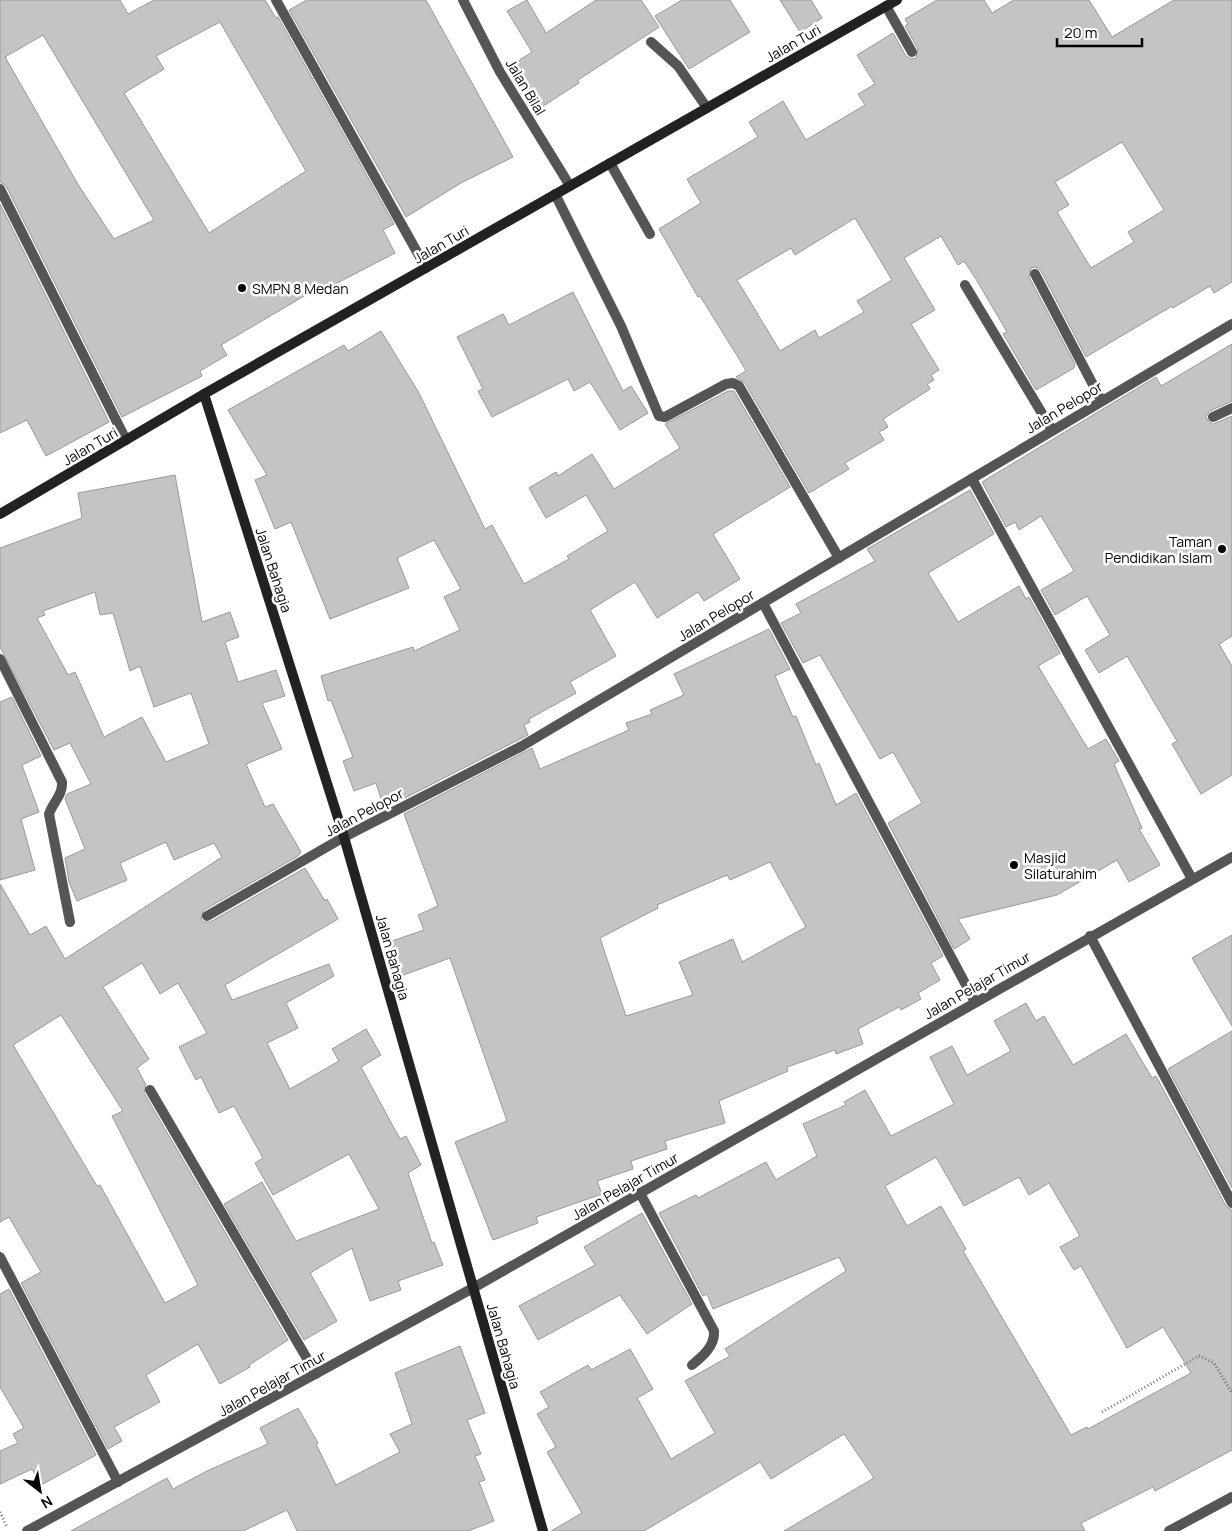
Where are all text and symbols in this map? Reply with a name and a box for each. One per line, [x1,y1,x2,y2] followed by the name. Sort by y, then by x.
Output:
[1057,15,1142,47] scale bar
[762,20,824,66] street label: Jalan Turi
[1064,22,1097,43] text: 20 m
[502,55,550,119] street label: Jalan Bilal
[410,221,472,267] street label: Jalan Turi
[252,279,349,298] place label: SMPN 8 Medan
[236,282,248,294] marker: SMPN 8 Medan
[1022,377,1106,437] street label: Jalan Pelopor
[59,423,121,469] street label: Jalan Turi
[251,525,297,615] street label: Jalan Bahagia
[1105,532,1212,567] place label: Taman Pendidikan Islam
[1216,543,1228,555] marker: Taman Pendidikan Islam
[674,585,758,645] street label: Jalan Pelopor
[321,783,407,841] street label: Jalan Pelopor
[1024,848,1097,883] place label: Masjid Silaturahim
[1008,859,1020,871] marker: Masjid Silaturahim
[372,912,414,1002] street label: Jalan Bahagia
[920,947,1034,1023] street label: Jalan Pelajar Timur
[568,1148,682,1224] street label: Jalan Pelajar Timur
[483,1301,525,1391] street label: Jalan Bahagia
[215,1346,329,1420] street label: Jalan Pelajar Timur
[15,1466,65,1516] north arrow
[38,1492,56,1513] text: N

